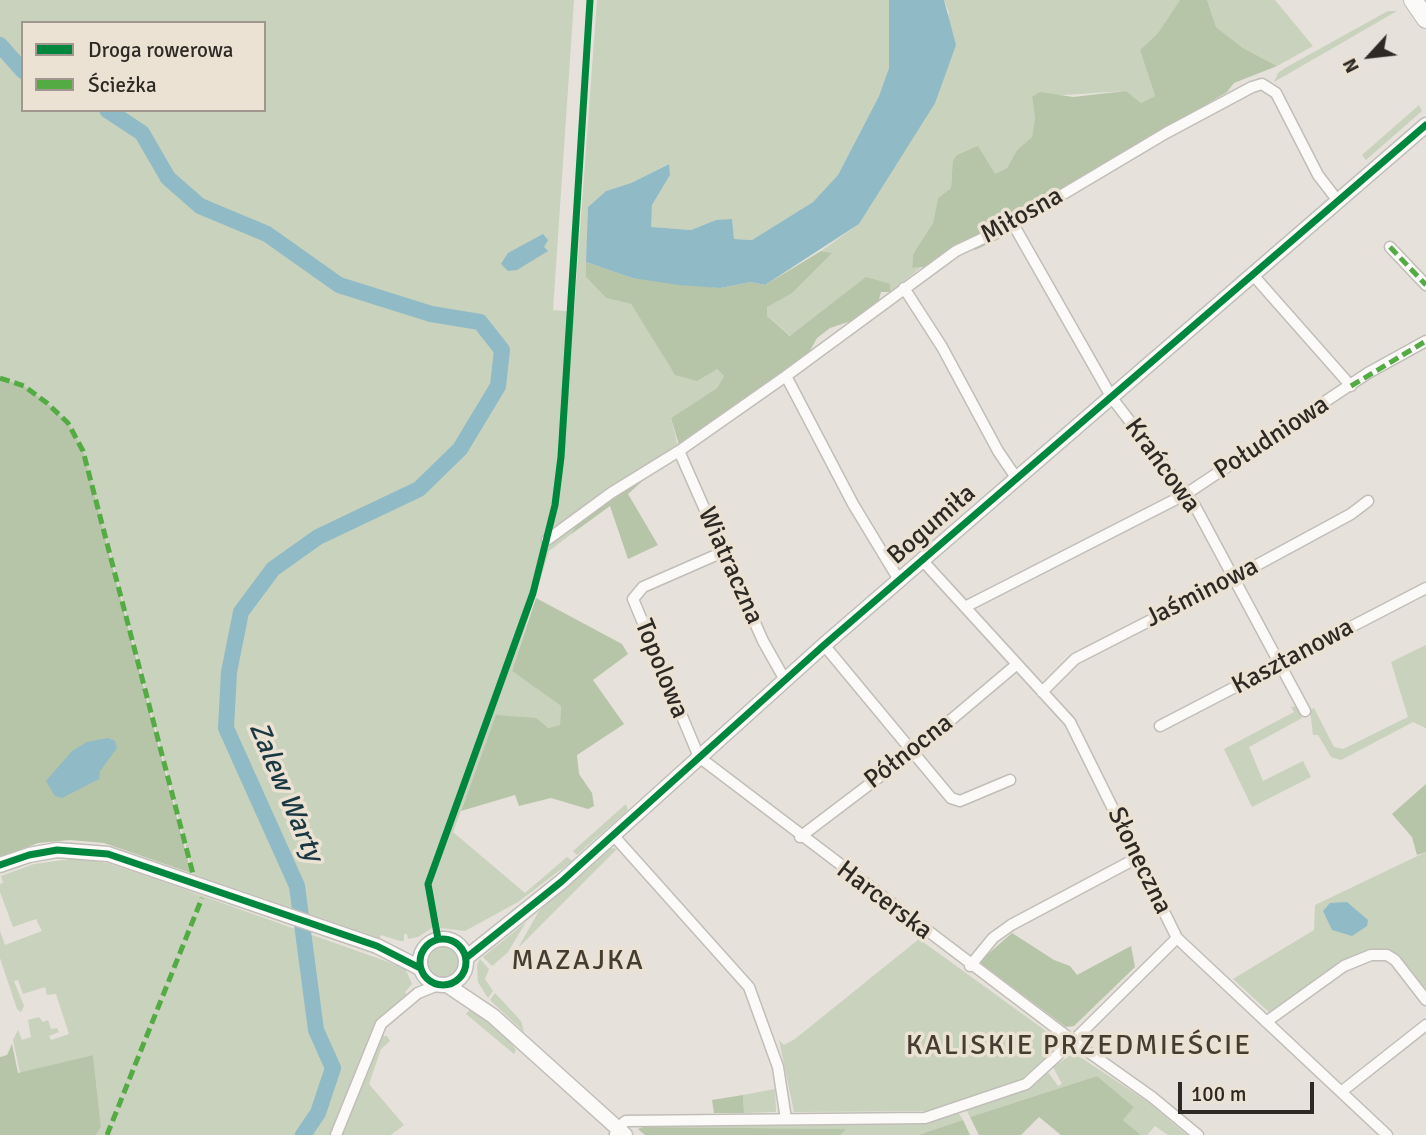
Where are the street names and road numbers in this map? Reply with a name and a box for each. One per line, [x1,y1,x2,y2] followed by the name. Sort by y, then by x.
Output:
[976,181,1068,251] street label: Miłosna
[1209,389,1335,487] street label: Południowa
[1117,413,1207,519] street label: Krańcowa
[881,478,983,572] street label: Bogumiła
[690,503,770,629] street label: Wiatraczna
[1140,551,1264,635] street label: Jaśminowa
[1227,612,1359,702] street label: Kasztanowa
[627,615,695,723] street label: Topolowa
[859,708,959,796] street label: Północna
[1100,802,1178,920] street label: Słoneczna
[830,855,938,947] street label: Harcerska

